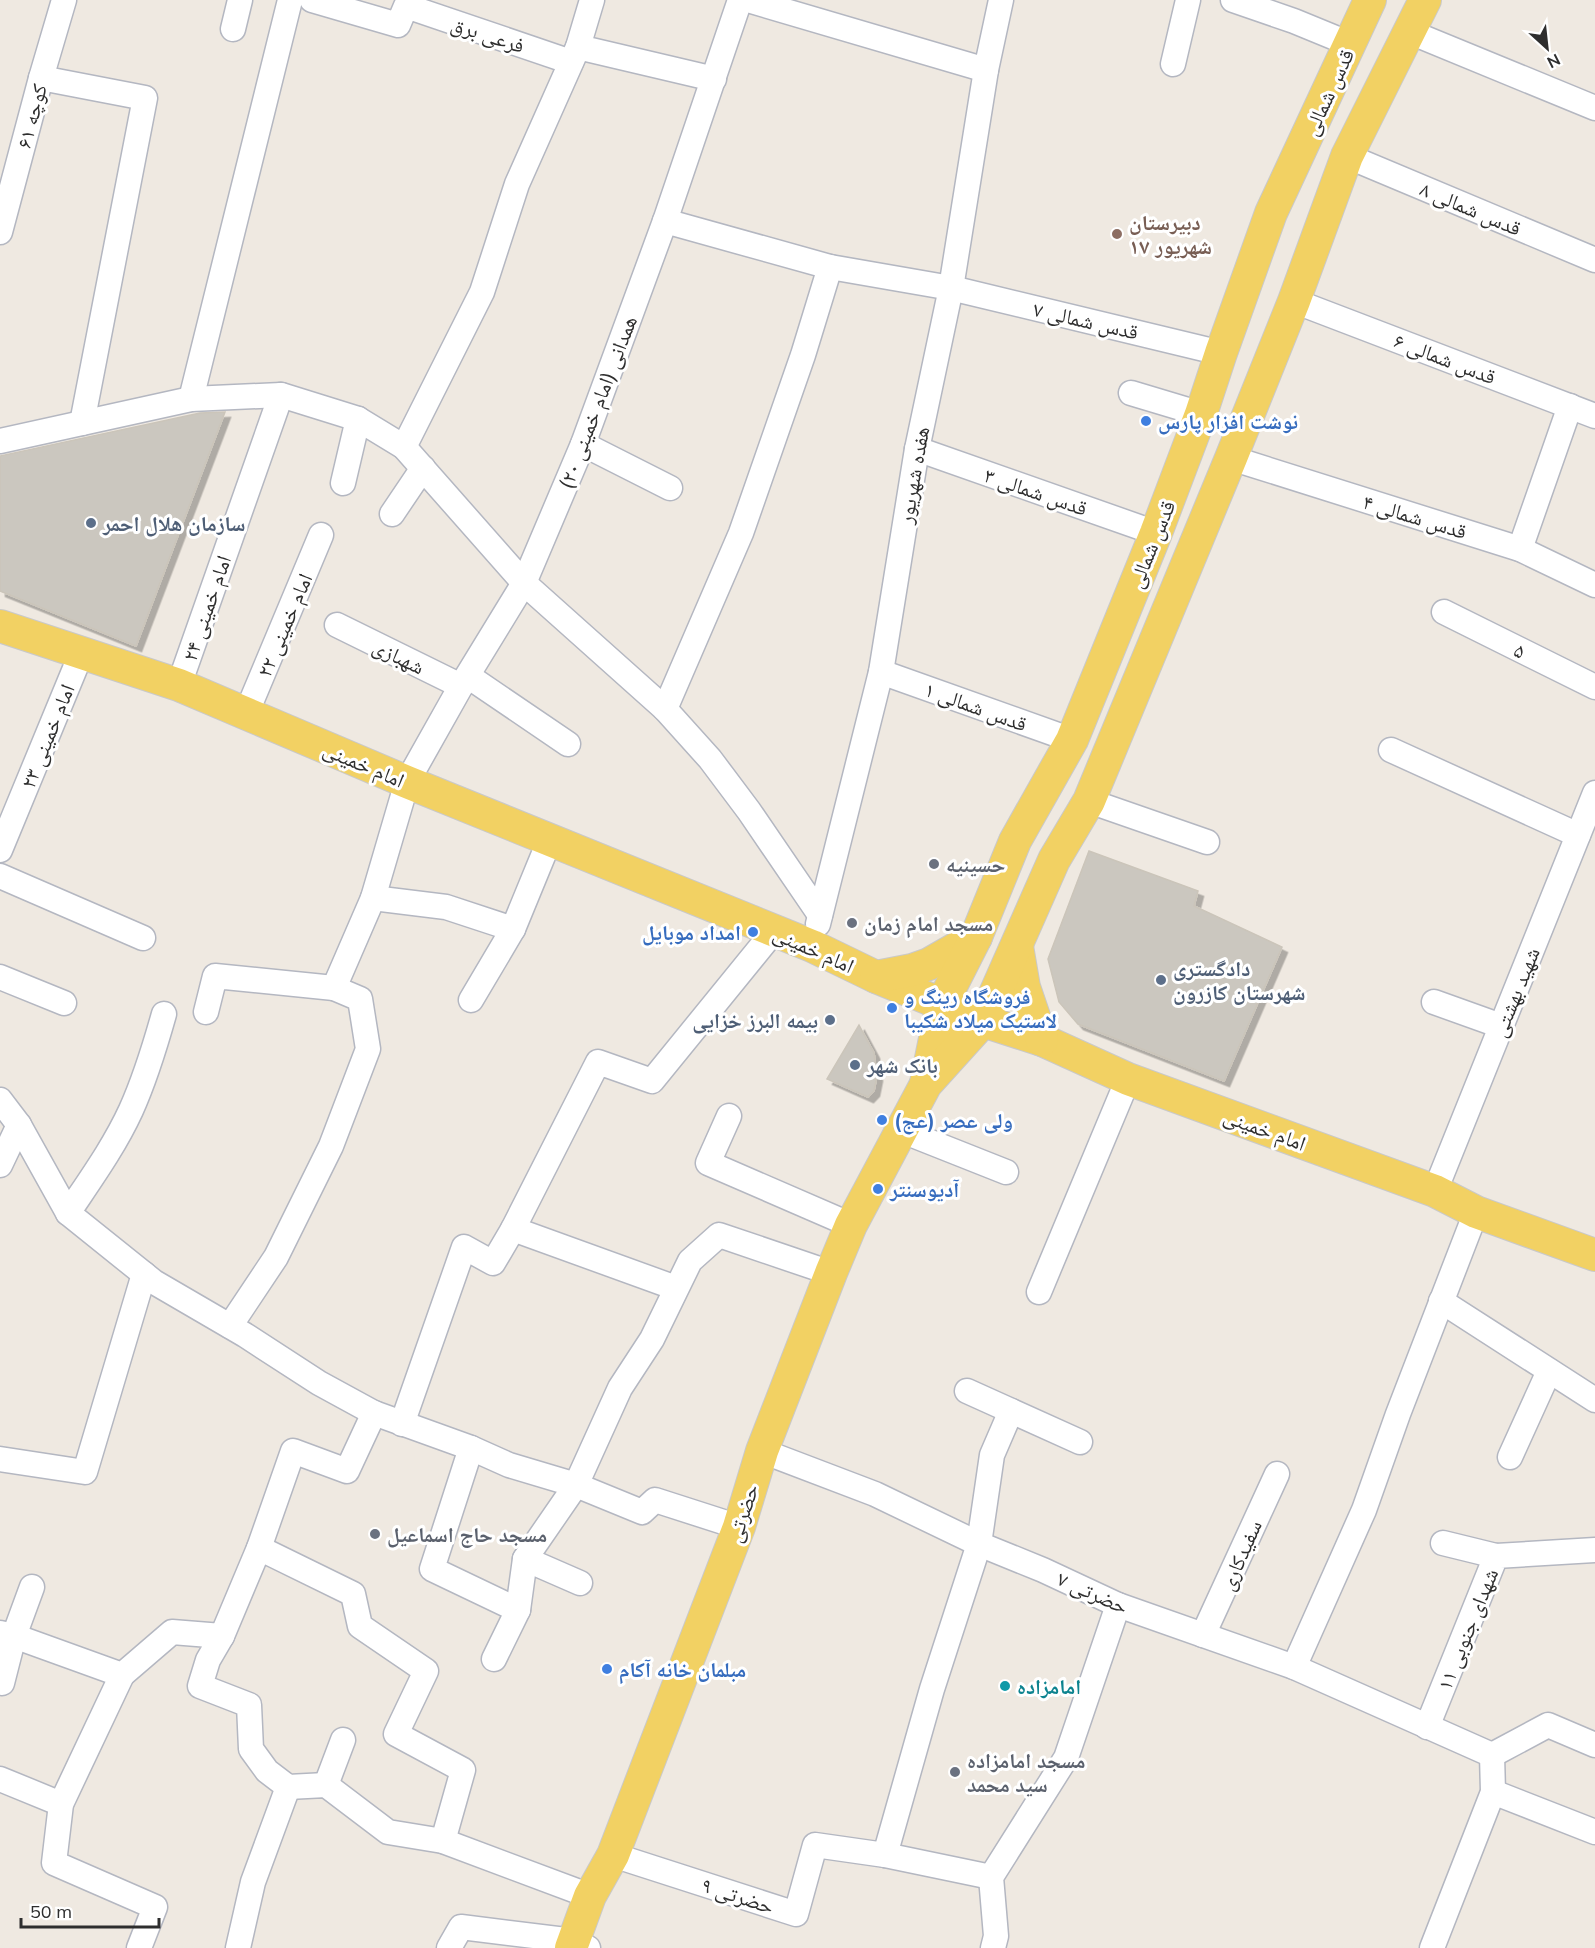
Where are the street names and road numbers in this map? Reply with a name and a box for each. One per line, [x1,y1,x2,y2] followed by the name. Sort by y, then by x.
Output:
[448,10,528,59] street label: فرعی برق
[1297,45,1360,140] street label: قدس شمالی
[10,81,52,151] street label: کوچه ۶۱
[1416,175,1525,242] street label: قدس شمالی ۸
[1031,295,1141,346] street label: ۷ قدس شمالی
[552,312,644,493] street label: همدانی (امام خمینی ۲۰)
[1390,327,1500,390] street label: قدس شمالی ۶
[891,424,934,527] street label: هفده شهریور
[981,461,1091,522] street label: ۳ قدس شمالی
[1360,488,1470,545] street label: قدس شمالی ۴
[1122,496,1181,592] street label: قدس شمالی
[176,552,238,665] street label: امام خمینی ۲۴
[251,569,319,682] street label: امام خمینی ۲۲
[369,632,429,680] street label: شهبازی
[1510,636,1530,664] street label: ۵
[921,675,1031,737] street label: قدس شمالی ۱
[14,680,82,793] street label: امام خمینی ۲۳
[319,735,409,795] street label: امام خمینی
[769,920,858,980] street label: امام خمینی
[1485,943,1546,1041] street label: شهید بهشتی
[1220,1102,1310,1158] street label: امام خمینی
[720,1481,765,1546] street label: حضرتی
[1213,1516,1267,1594] street label: سفیدکاری
[1431,1564,1504,1694] street label: ۱۱ شهدای جنوبی
[1053,1565,1132,1620] street label: حضرتی ۷
[698,1871,778,1920] street label: حضرتی ۹

